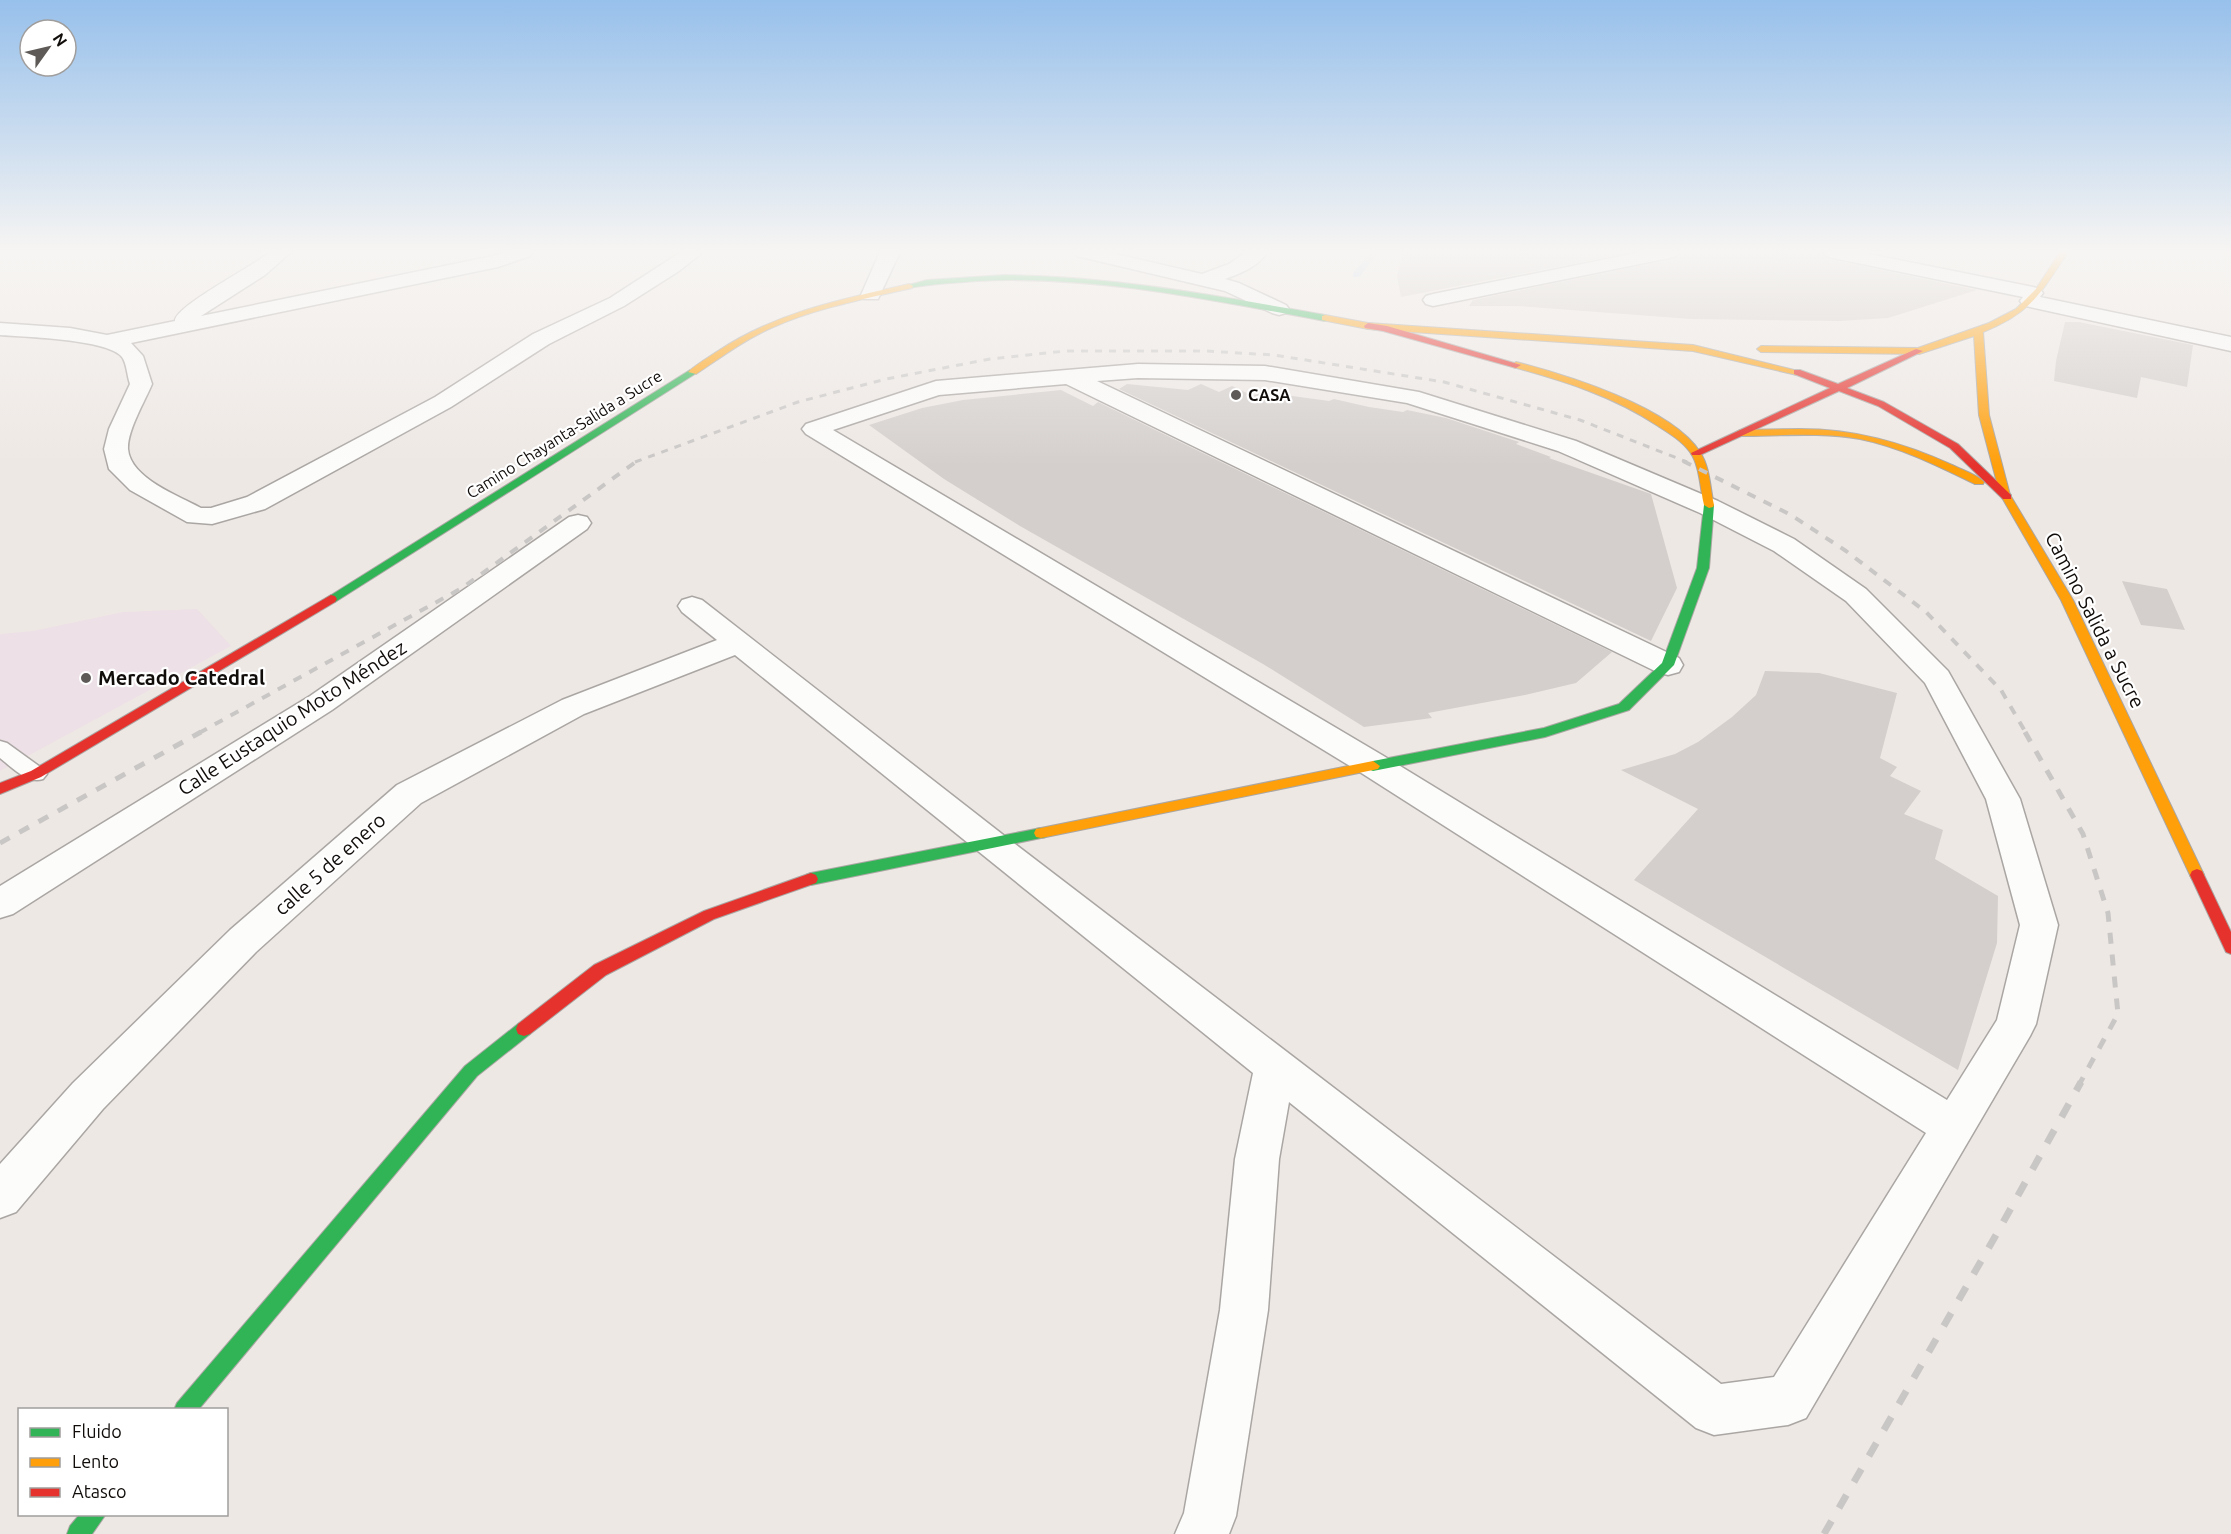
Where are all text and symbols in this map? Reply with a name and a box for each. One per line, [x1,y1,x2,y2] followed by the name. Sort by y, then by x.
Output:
[18,18,78,78] north arrow
[50,30,71,50] text: N
[463,366,665,502] street label: Camino Chayanta-Salida a Sucre
[1248,386,1291,404] place label: CASA
[1229,388,1243,402] marker: CASA
[2041,528,2150,712] street label: Camino Salida a Sucre
[173,635,410,800] street label: Calle Eustaquio Moto Méndez
[98,666,265,689] place label: Mercado Catedral
[79,671,93,685] marker: Mercado Catedral
[269,808,390,920] street label: calle 5 de enero
[18,1408,228,1516] legend
[72,1421,122,1441] text: Fluido
[72,1451,119,1471] text: Lento
[72,1481,127,1501] text: Atasco

